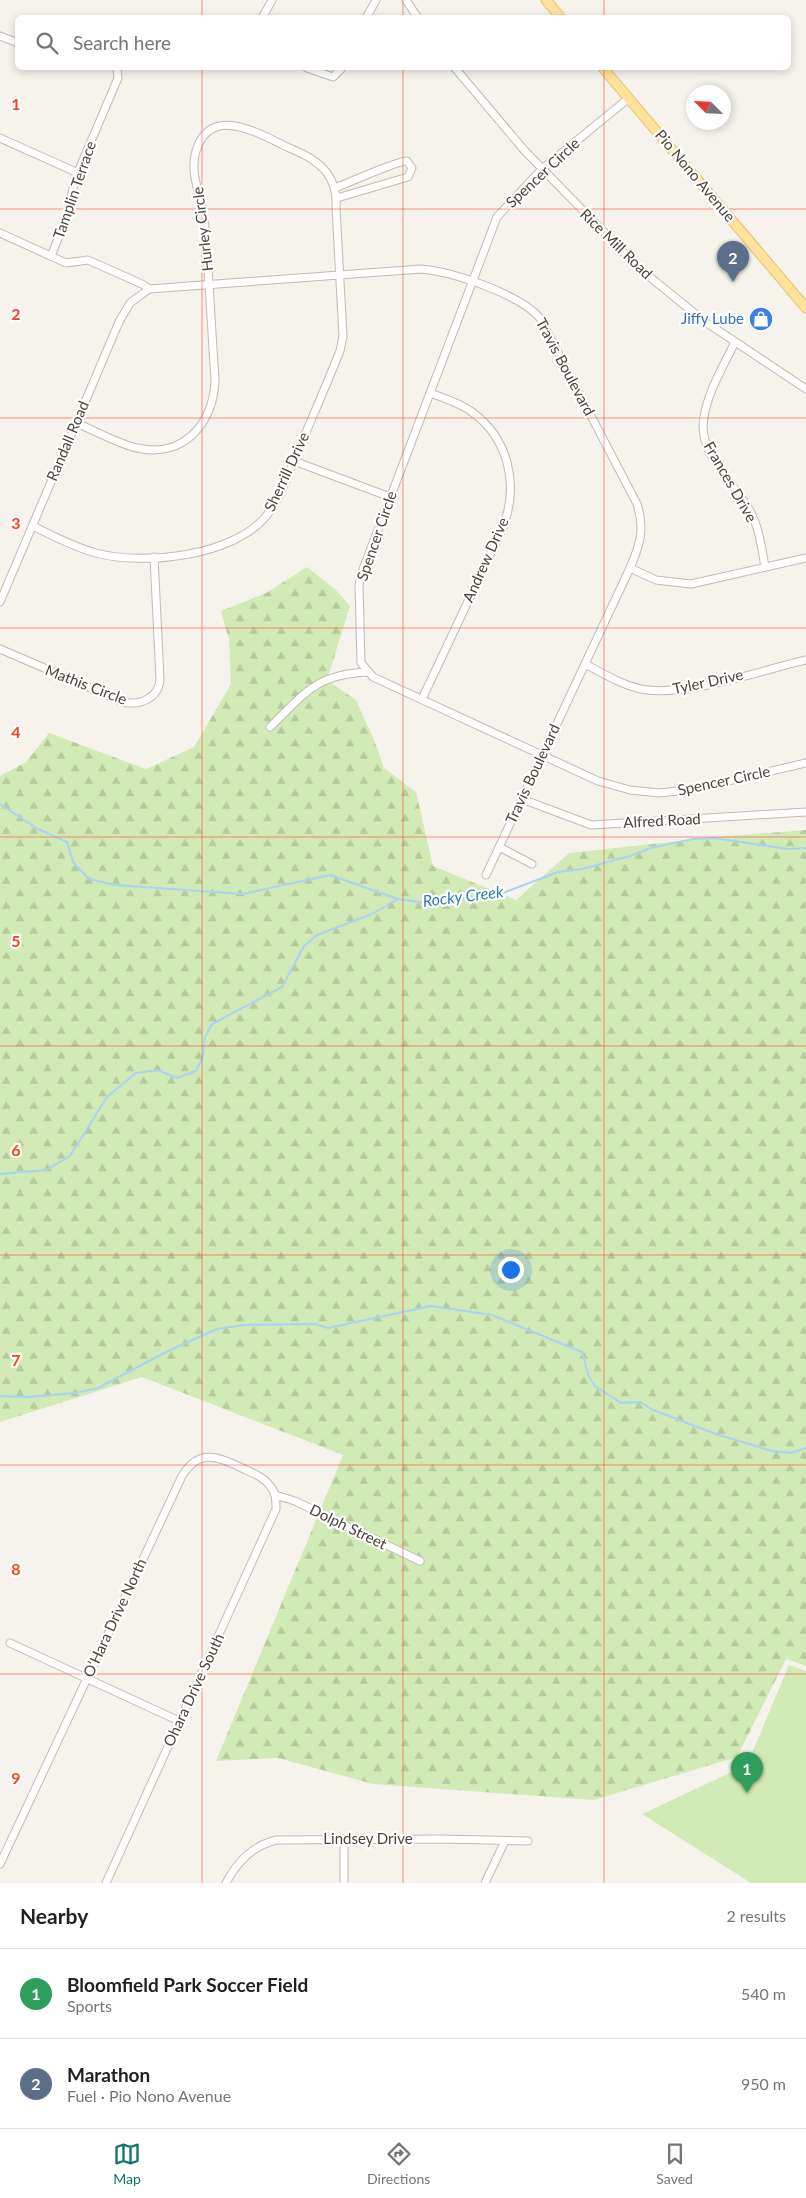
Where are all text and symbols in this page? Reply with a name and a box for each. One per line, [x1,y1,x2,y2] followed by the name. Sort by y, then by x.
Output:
[15,15,791,70] search box
[33,29,61,57] icon: search
[73,31,171,54] text: Search here
[686,85,731,130] north arrow
[11,94,21,113] text: 1
[652,126,740,225] street label: Pio Nono Avenue
[502,134,583,211] street label: Spencer Circle
[49,138,99,241] street label: Tamplin Terrace
[188,186,216,272] street label: Hurley Circle
[577,204,657,282] street label: Rice Mill Road
[717,241,749,282] pin: 2
[11,304,21,323] text: 2
[748,306,774,332] shop icon: Jiffy Lube
[681,309,744,327] place label: Jiffy Lube
[533,315,599,418] street label: Travis Boulevard
[42,398,92,483] street label: Randall Road
[260,429,312,514] street label: Sherrill Drive
[701,438,761,525] street label: Frances Drive
[352,488,400,583] street label: Spencer Circle
[11,513,21,532] text: 3
[458,514,512,605] street label: Andrew Drive
[43,660,130,708] street label: Mathis Circle
[671,665,745,697] street label: Tyler Drive
[501,721,563,826] street label: Travis Boulevard
[11,722,21,741] text: 4
[676,761,772,799] street label: Spencer Circle
[623,809,701,831] street label: Alfred Road
[422,881,505,910] water label: Rocky Creek
[11,931,21,950] text: 5
[11,1140,21,1159] text: 6
[498,1257,524,1283] your location
[11,1350,21,1369] text: 7
[307,1500,390,1553] street label: Dolph Street
[79,1555,150,1680] street label: O’Hara Drive North
[11,1559,21,1578] text: 8
[159,1630,227,1749] street label: Ohara Drive South
[731,1752,763,1793] pin: 1
[11,1768,21,1787] text: 9
[323,1829,413,1847] street label: Lindsey Drive
[20,1903,88,1928] text: Nearby
[726,1906,786,1925] text: 2 results
[67,1973,308,1996] text: Bloomfield Park Soccer Field
[31,1984,41,2003] text: 1
[741,1984,786,2003] text: 540 m
[67,1996,112,2015] text: Sports
[67,2063,150,2086] text: Marathon
[31,2074,41,2093] text: 2
[741,2074,786,2093] text: 950 m
[67,2086,231,2105] text: Fuel · Pio Nono Avenue
[113,2140,141,2187] tab: Map
[367,2140,430,2187] tab: Directions
[656,2140,693,2187] tab: Saved

